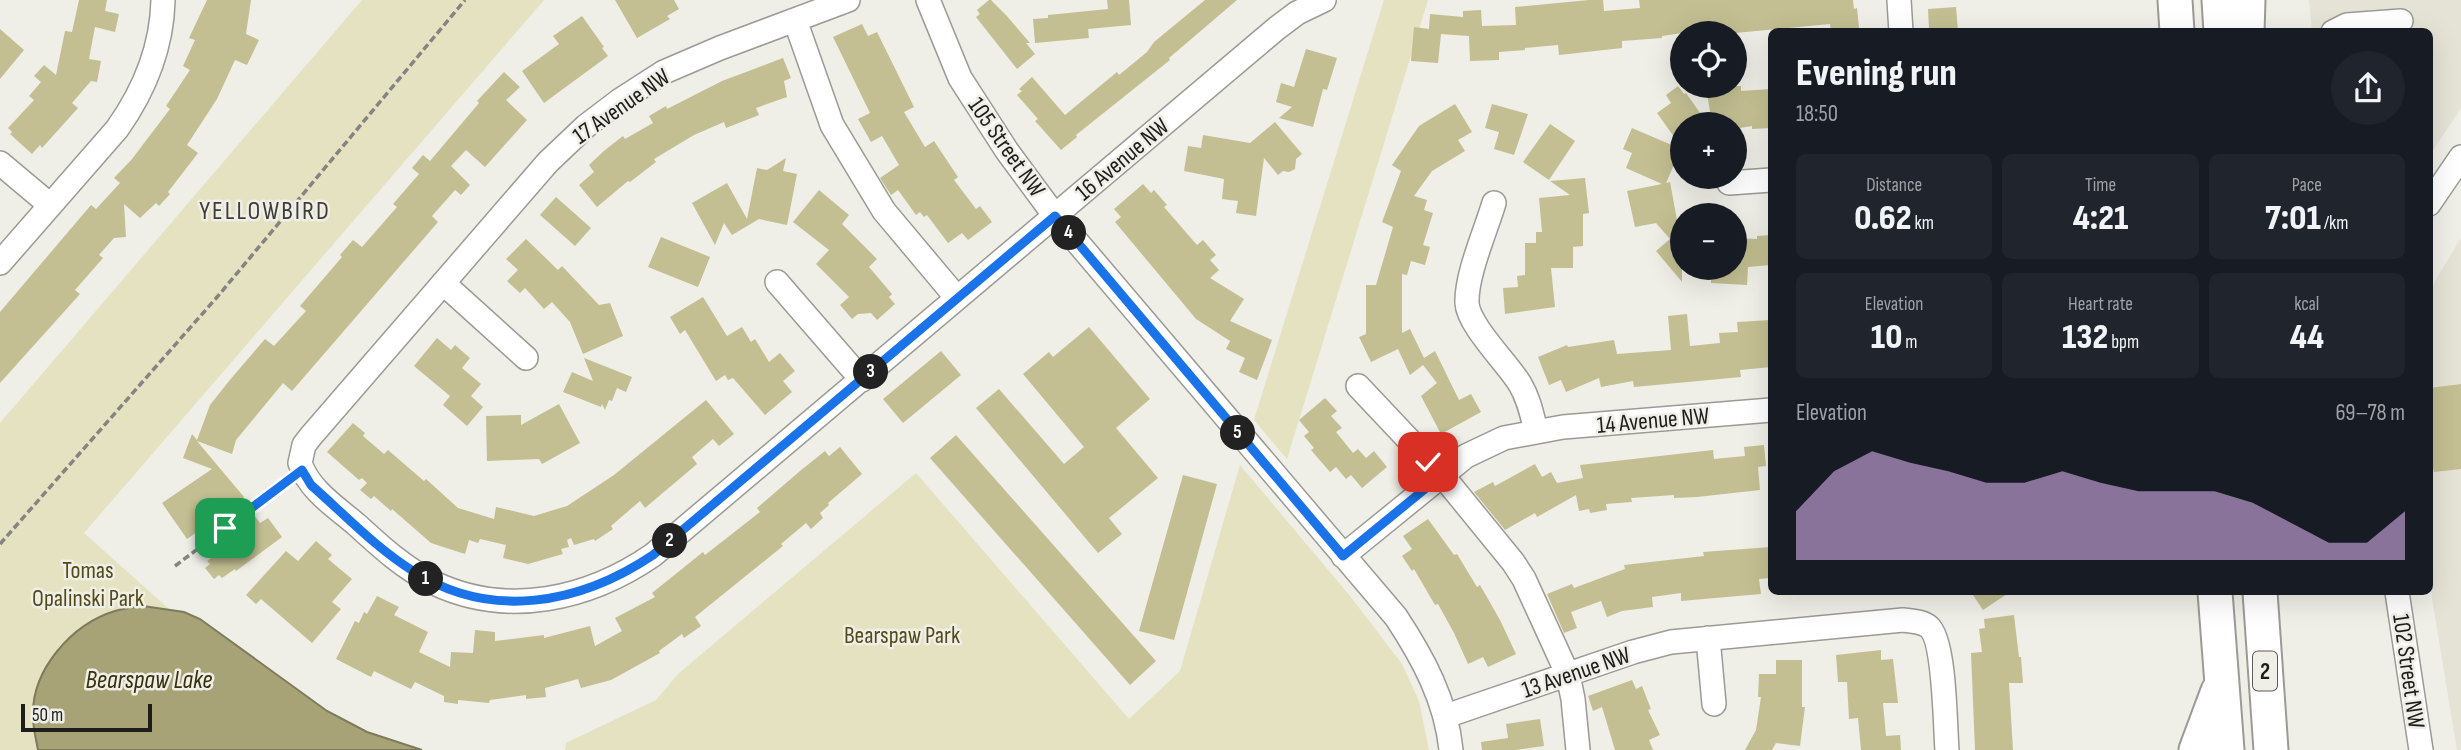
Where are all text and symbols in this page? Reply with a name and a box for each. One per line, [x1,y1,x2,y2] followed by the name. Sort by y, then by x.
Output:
[1670,21,1747,280] map controls
[1670,21,1747,98] button: locate
[1796,51,1957,96] text: Evening run
[2331,51,2405,125] button: share
[567,62,676,150] street label: 17 Avenue NW
[962,92,1052,203] street label: 105 Street NW
[1796,100,1838,128] text: 18:50
[1070,112,1175,207] street label: 16 Avenue NW
[1670,112,1747,189] button: +
[1866,174,1922,197] text: Distance
[2085,174,2116,197] text: Time
[2292,174,2322,197] text: Pace
[199,196,331,227] district label: YELLOWBIRD
[1854,197,1912,240] text: 0.62
[2073,197,2128,240] text: 4:21
[2265,197,2321,240] text: 7:01
[1670,203,1747,280] button: −
[1912,212,1934,235] text: km
[2321,212,2349,235] text: /km
[1052,216,1086,250] pin: 4
[1064,221,1073,244] text: 4
[1865,293,1923,316] text: Elevation
[2068,293,2133,316] text: Heart rate
[2294,293,2319,316] text: kcal
[1871,316,1902,359] text: 10
[2062,316,2108,359] text: 132
[2290,316,2324,359] text: 44
[1902,331,1918,354] text: m
[2108,331,2139,354] text: bpm
[854,354,888,390] pin: 3
[866,360,875,383] text: 3
[1796,399,1867,427] text: Elevation
[2335,399,2405,427] text: 69–78 m
[1596,401,1711,440] street label: 14 Avenue NW
[1220,416,1256,450] pin: 5
[1233,421,1242,444] text: 5
[1398,432,1458,492] pin
[1409,443,1447,481] icon: check
[195,498,255,558] pin
[206,509,244,547] icon: arrive
[652,524,688,558] pin: 2
[665,529,674,552] text: 2
[32,556,144,613] park label: Tomas Opalinski Park
[408,562,444,596] pin: 1
[422,567,429,590] text: 1
[2386,612,2431,730] street label: 102 Street NW
[844,621,960,650] park label: Bearspaw Park
[1518,640,1634,705] street label: 13 Avenue NW
[2253,652,2277,691] road number: 2
[86,665,212,696] water label: Bearspaw Lake
[21,701,152,733] scale bar
[32,704,63,727] text: 50 m

